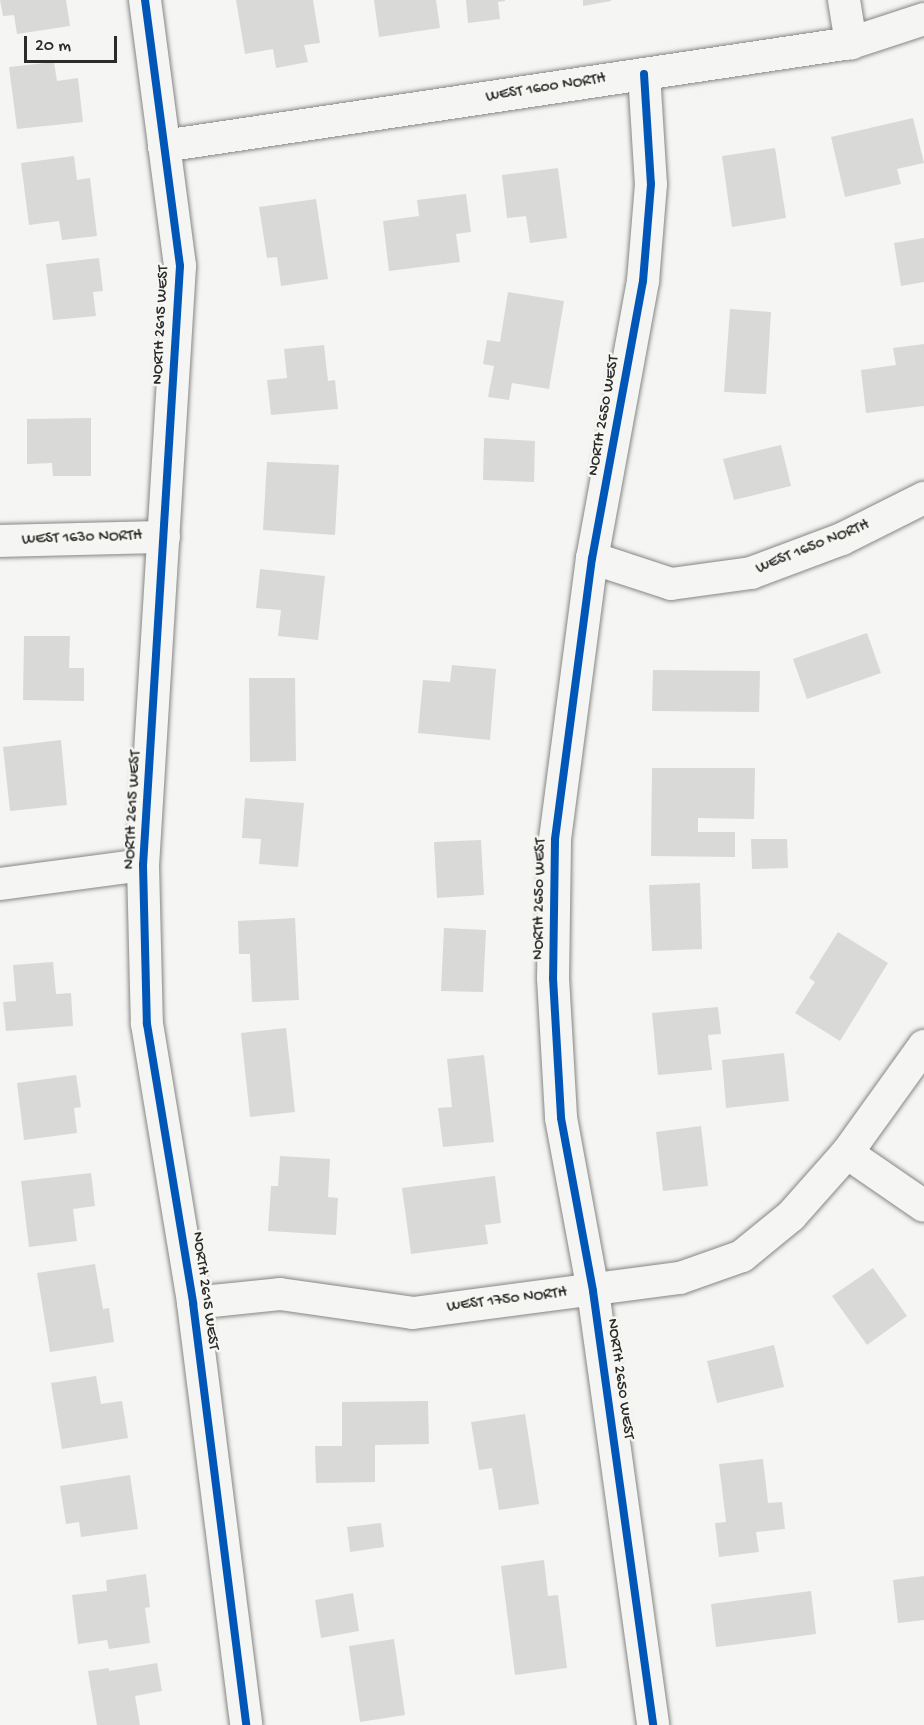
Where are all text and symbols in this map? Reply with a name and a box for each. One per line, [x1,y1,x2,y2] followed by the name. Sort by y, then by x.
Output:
[27,24,120,62] scale bar
[35,36,71,57] text: 20 m
[485,70,607,108] street label: WEST 1600 NORTH
[149,265,175,385] street label: NORTH 2615 WEST
[585,354,625,478] street label: NORTH 2650 WEST
[754,517,872,579] street label: WEST 1650 NORTH
[21,527,143,551] street label: WEST 1630 NORTH
[121,750,147,870] street label: NORTH 2615 WEST
[530,838,552,960] street label: NORTH 2650 WEST
[186,1231,222,1351] street label: NORTH 2615 WEST
[446,1284,568,1318] street label: WEST 1750 NORTH
[601,1317,637,1441] street label: NORTH 2650 WEST

